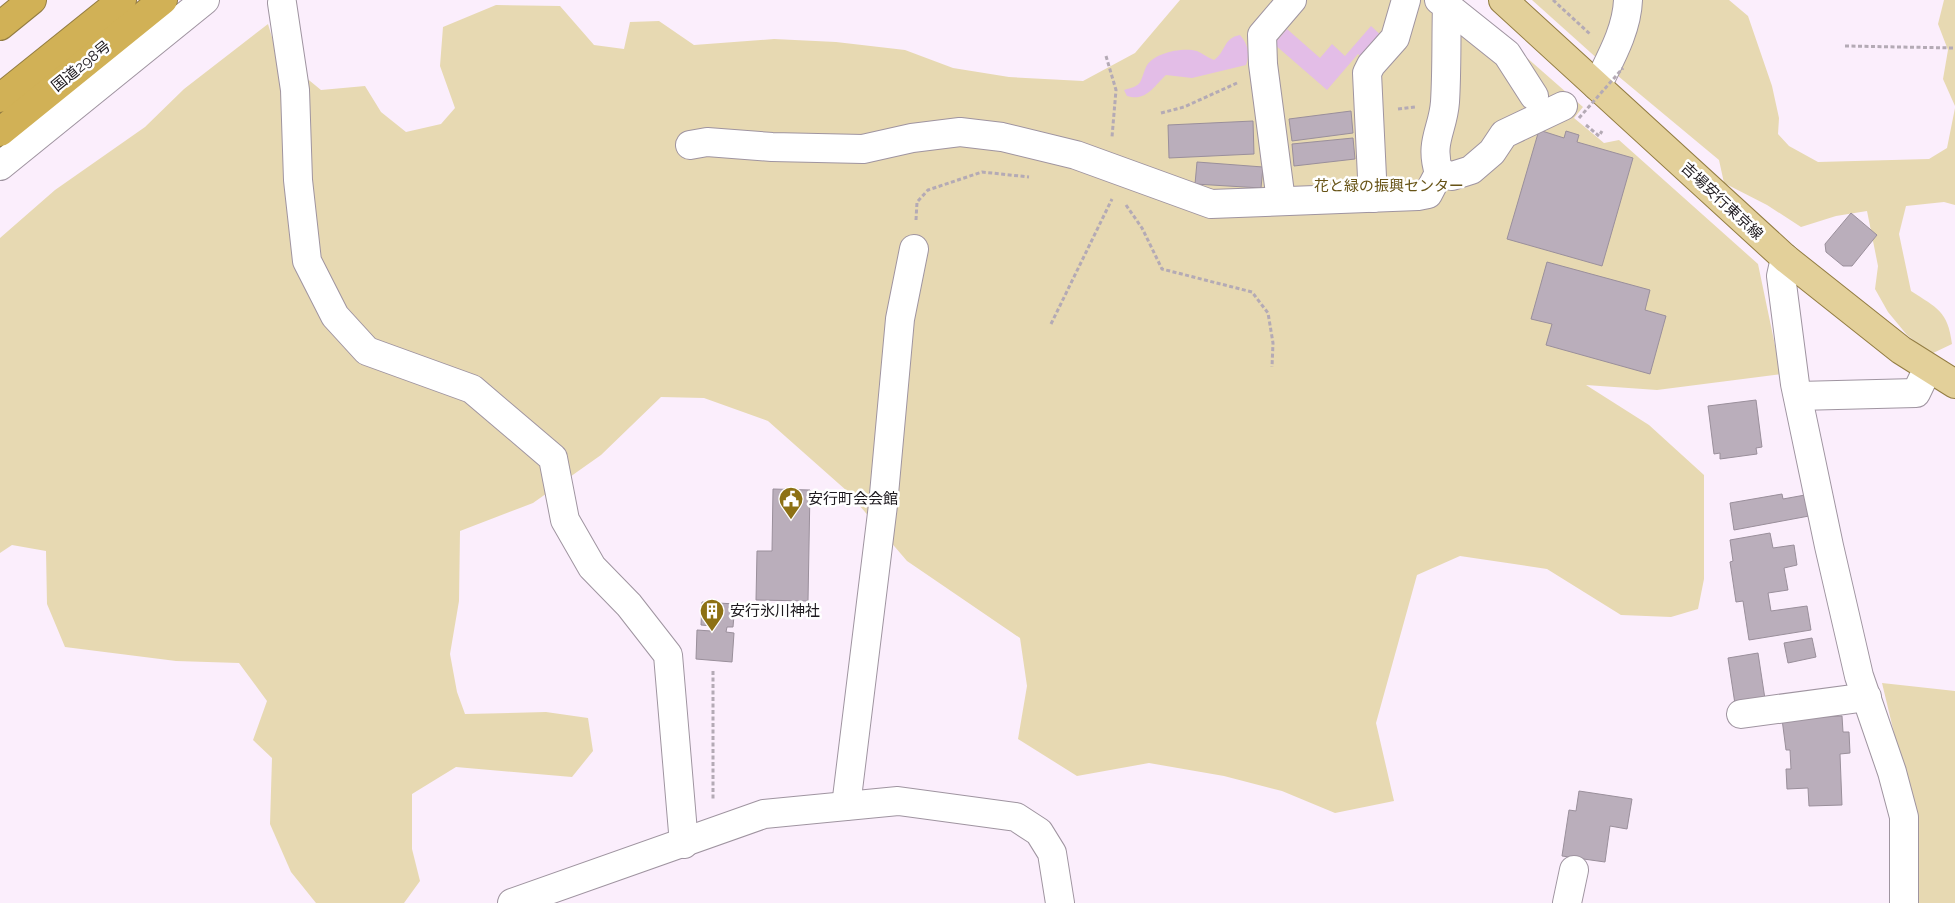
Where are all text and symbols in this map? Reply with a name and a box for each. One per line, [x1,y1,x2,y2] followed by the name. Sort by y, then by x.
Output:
[48,37,114,95] street label: 国道298号
[1677,159,1767,243] street label: 吉場安行東京線
[1314,177,1464,195] park label: 花と緑の振興センター
[778,486,804,520] public building icon: 安行町会会館
[808,490,898,508] place label: 安行町会会館
[699,598,725,632] building icon: 安行氷川神社
[730,602,820,620] place label: 安行氷川神社

